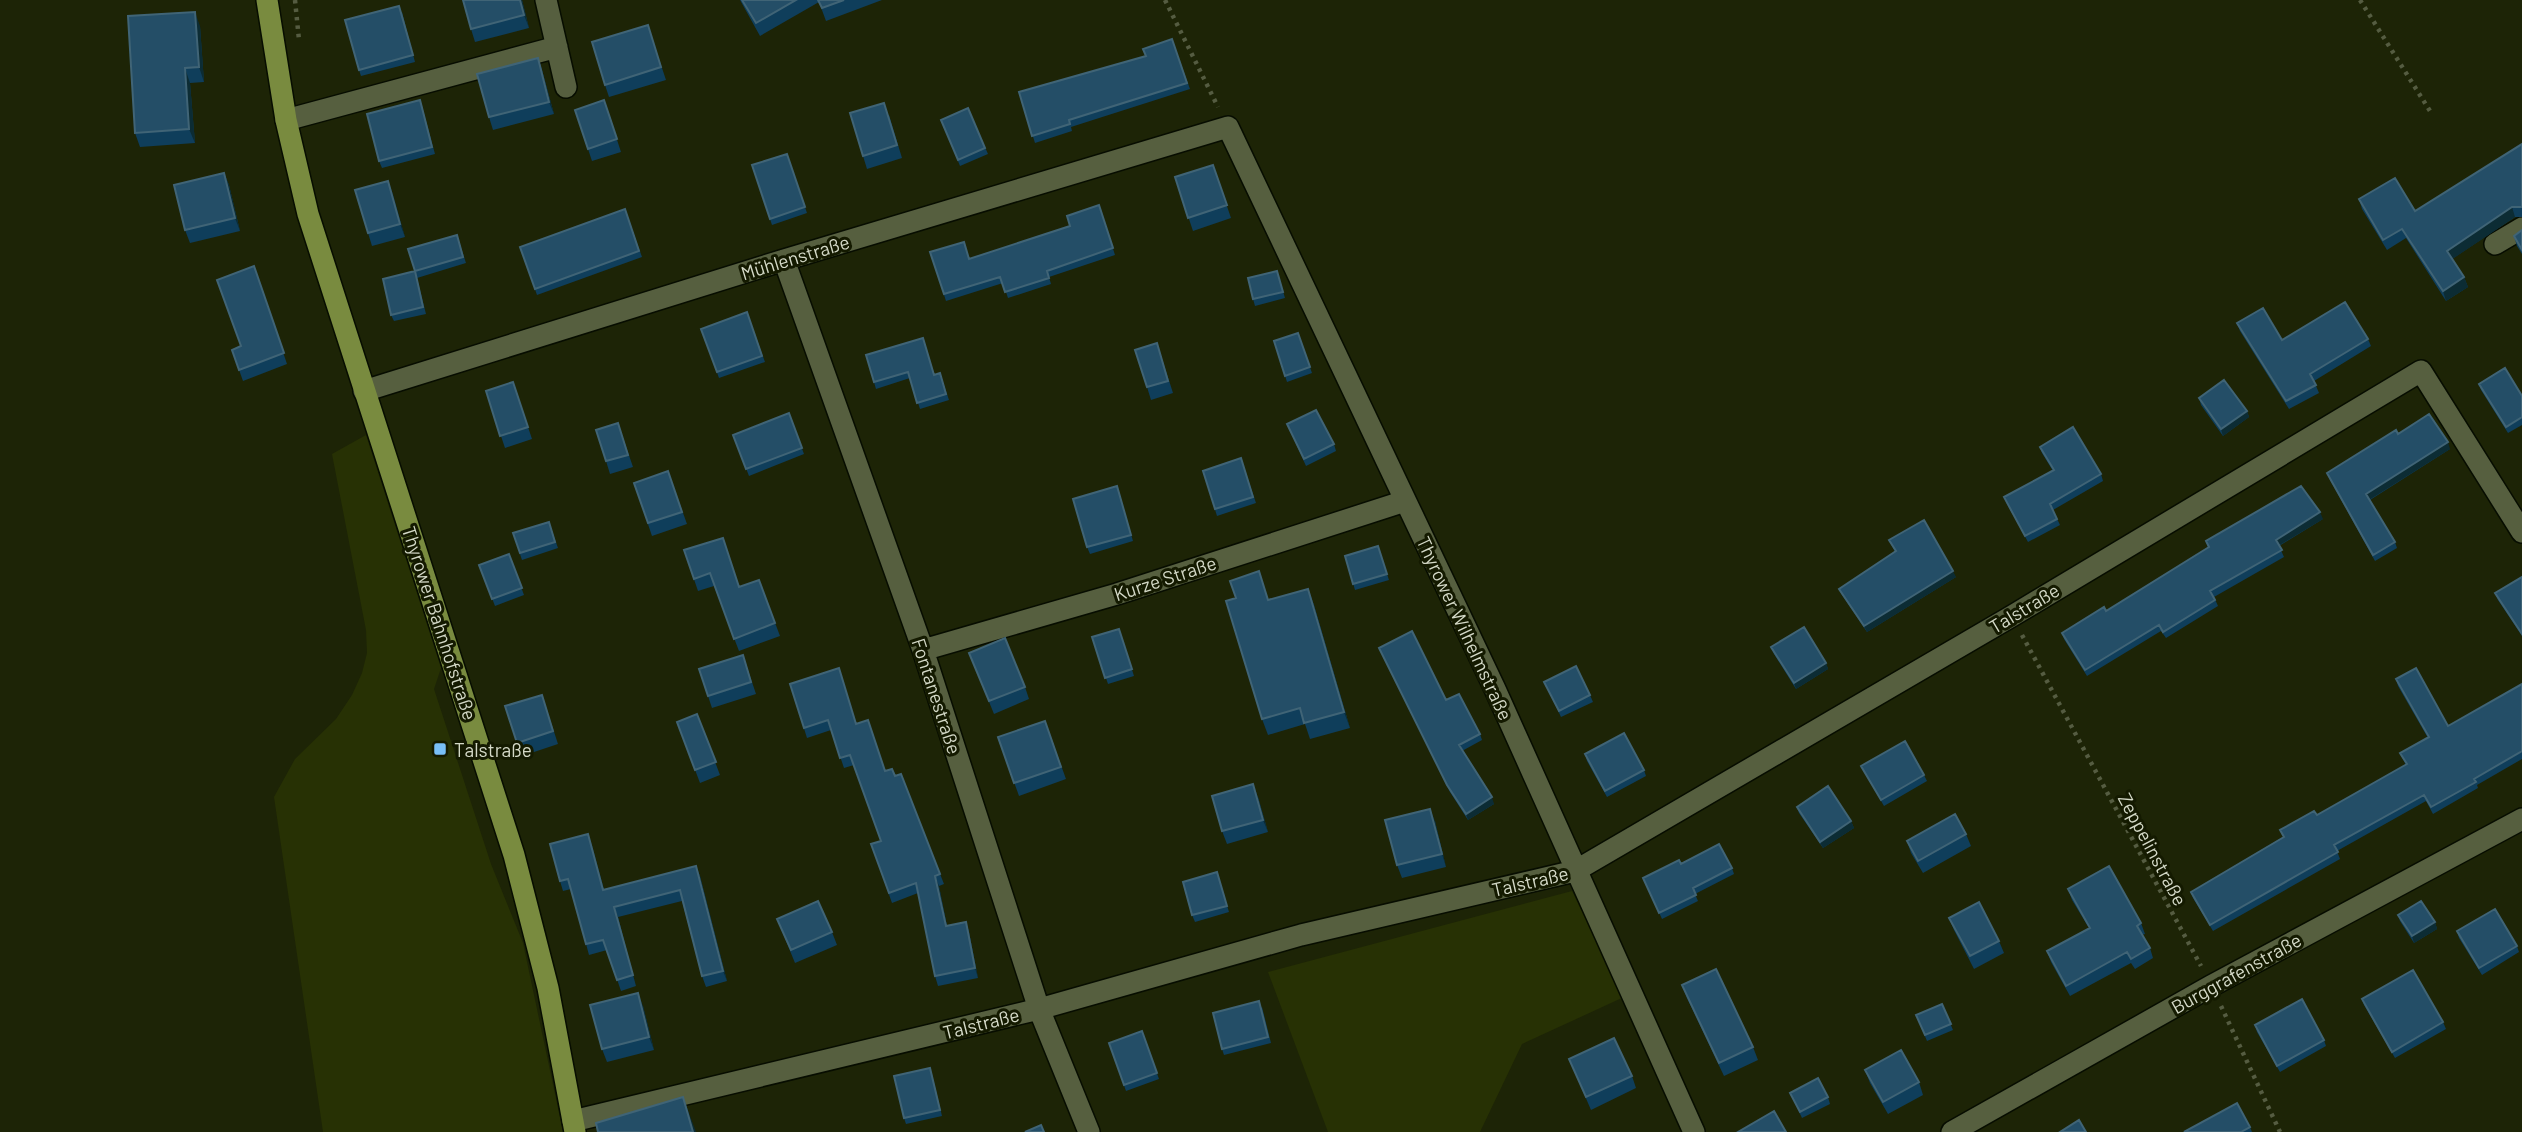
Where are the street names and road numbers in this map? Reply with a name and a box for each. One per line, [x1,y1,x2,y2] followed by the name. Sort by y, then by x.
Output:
[738,230,852,284] street label: Mühlenstraße
[398,523,482,723] street label: Thyrower Bahnhofstraße
[1412,532,1518,724] street label: Thyrower Wilhelmstraße
[1111,551,1219,605] street label: Kurze Straße
[1985,578,2063,638] street label: Talstraße
[907,635,967,757] street label: Fontanestraße
[2114,789,2192,909] street label: Zeppelinstraße
[1489,861,1571,901] street label: Talstraße
[2167,928,2305,1018] street label: Burggrafenstraße
[940,1002,1022,1044] street label: Talstraße

